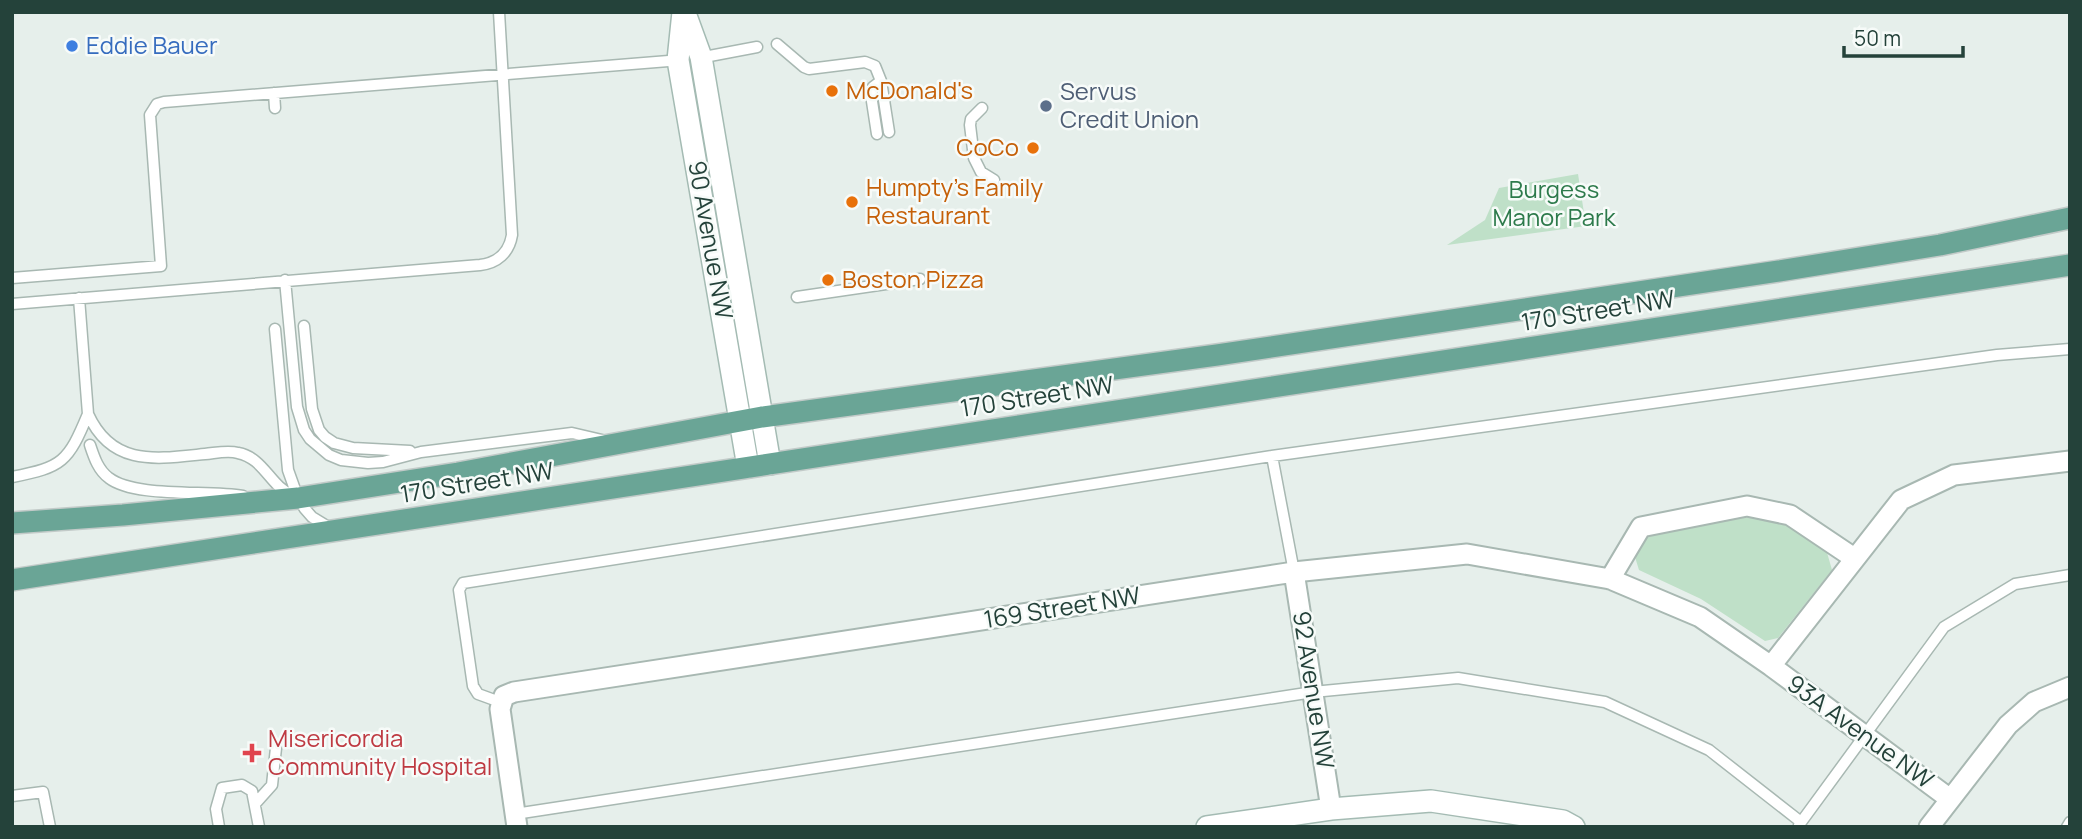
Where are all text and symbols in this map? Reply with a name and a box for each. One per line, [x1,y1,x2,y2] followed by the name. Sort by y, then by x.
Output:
[1844,14,1963,58] scale bar
[1854,24,1901,52] text: 50 m
[86,28,218,61] place label: Eddie Bauer
[64,38,80,54] marker: Eddie Bauer
[846,73,973,106] place label: McDonald's
[1060,74,1199,135] place label: Servus Credit Union
[824,83,840,99] marker: McDonald's
[1038,98,1054,114] marker: Servus Credit Union
[956,130,1019,163] place label: CoCo
[1025,140,1041,156] marker: CoCo
[681,158,742,322] street label: 90 Avenue NW
[866,170,1043,231] place label: Humpty's Family Restaurant
[1492,172,1617,233] park label: Burgess Manor Park
[844,194,860,210] marker: Humpty's Family Restaurant
[842,262,984,295] place label: Boston Pizza
[820,272,836,288] marker: Boston Pizza
[1519,281,1677,338] street label: 170 Street NW
[958,367,1116,424] street label: 170 Street NW
[398,453,556,510] street label: 170 Street NW
[981,578,1143,635] street label: 169 Street NW
[1286,609,1343,772] street label: 92 Avenue NW
[1781,666,1941,796] street label: 93A Avenue NW
[268,721,492,782] place label: Misericordia Community Hospital
[242,743,262,763] marker: Misericordia Community Hospital

